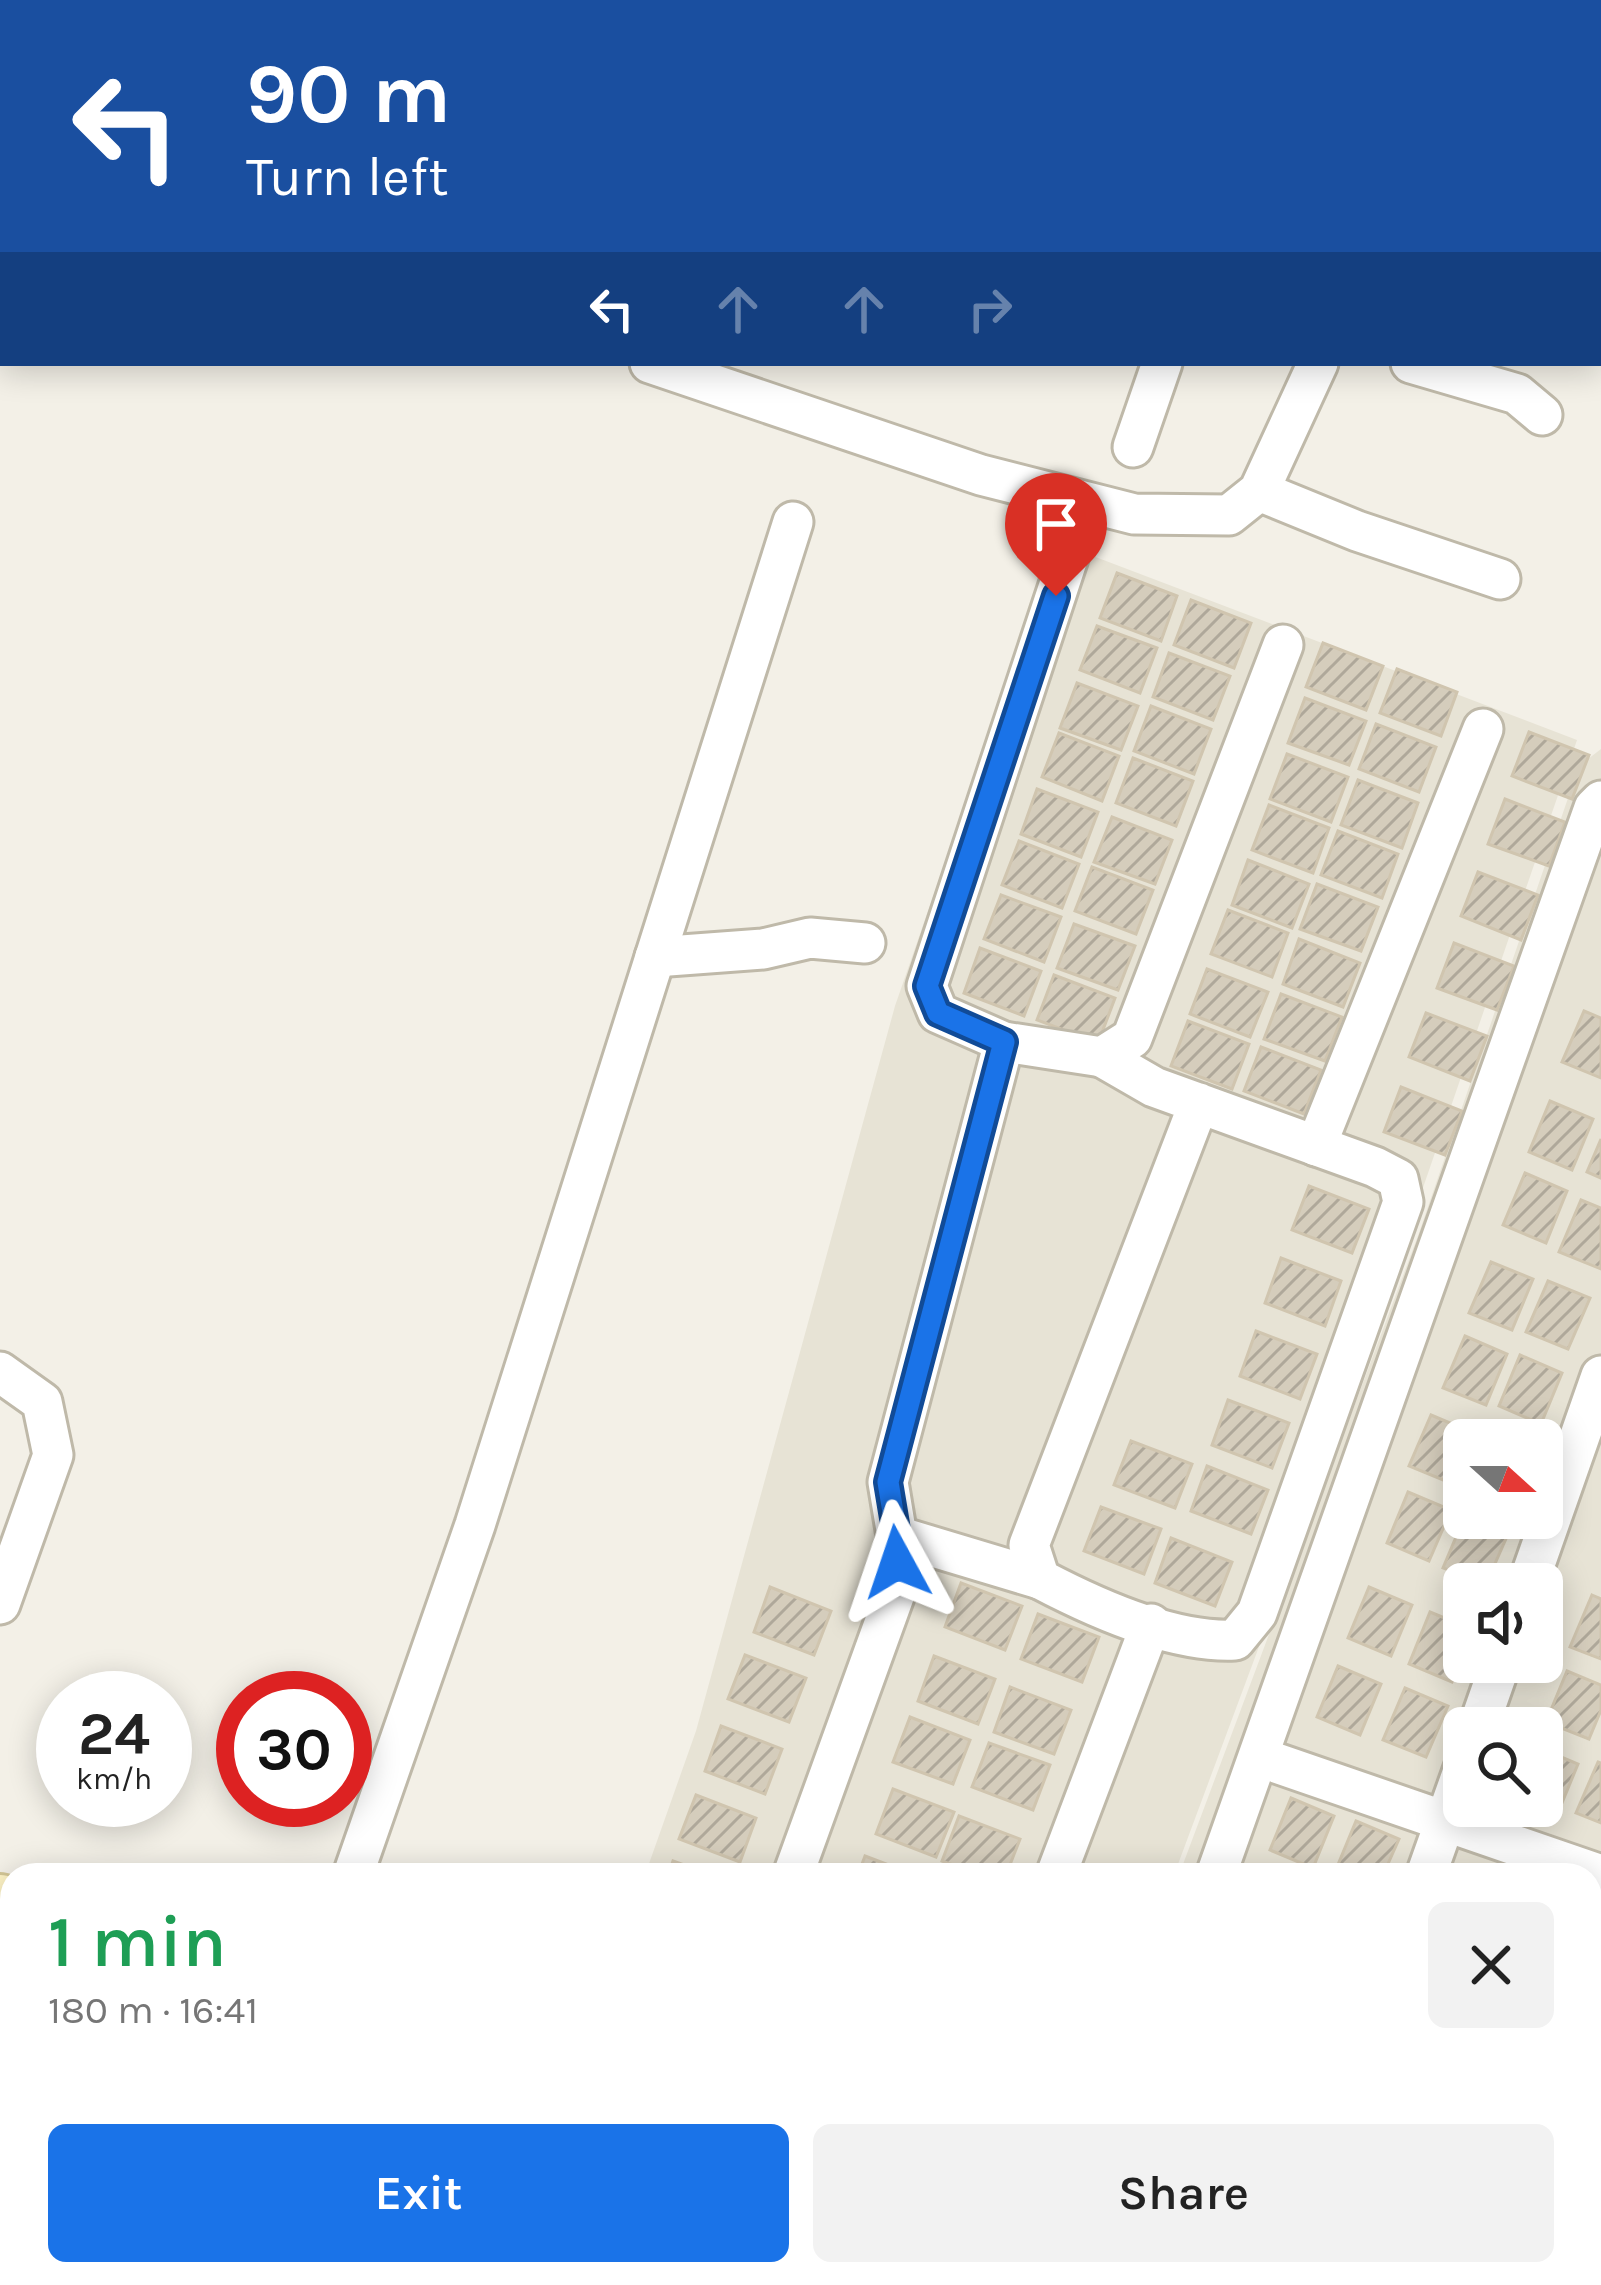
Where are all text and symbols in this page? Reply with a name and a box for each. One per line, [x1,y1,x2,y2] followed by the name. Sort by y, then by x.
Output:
[246,45,451,143] text: 90 m
[48,48,204,204] icon: left
[246,145,449,209] text: Turn left
[579,276,645,342] icon: left
[705,276,771,342] icon: ahead
[831,276,897,342] icon: ahead
[957,276,1023,342] icon: right
[1005,473,1107,596] pin
[1023,491,1089,557] icon: arrive
[1443,1419,1563,1539] north arrow
[1443,1419,1563,1827] map controls
[834,1499,960,1625] position arrow
[1443,1563,1563,1683] button: sound
[216,1671,372,1827] speed limit sign: 30
[78,1699,150,1769] text: 24
[1443,1707,1563,1827] button: search
[76,1761,152,1797] text: km/h
[48,1900,227,1984] text: 1 min
[1428,1902,1554,2028] button: close
[48,1987,258,2033] text: 180 m · 16:41
[48,2124,789,2262] button: Exit
[813,2124,1554,2262] button: Share

